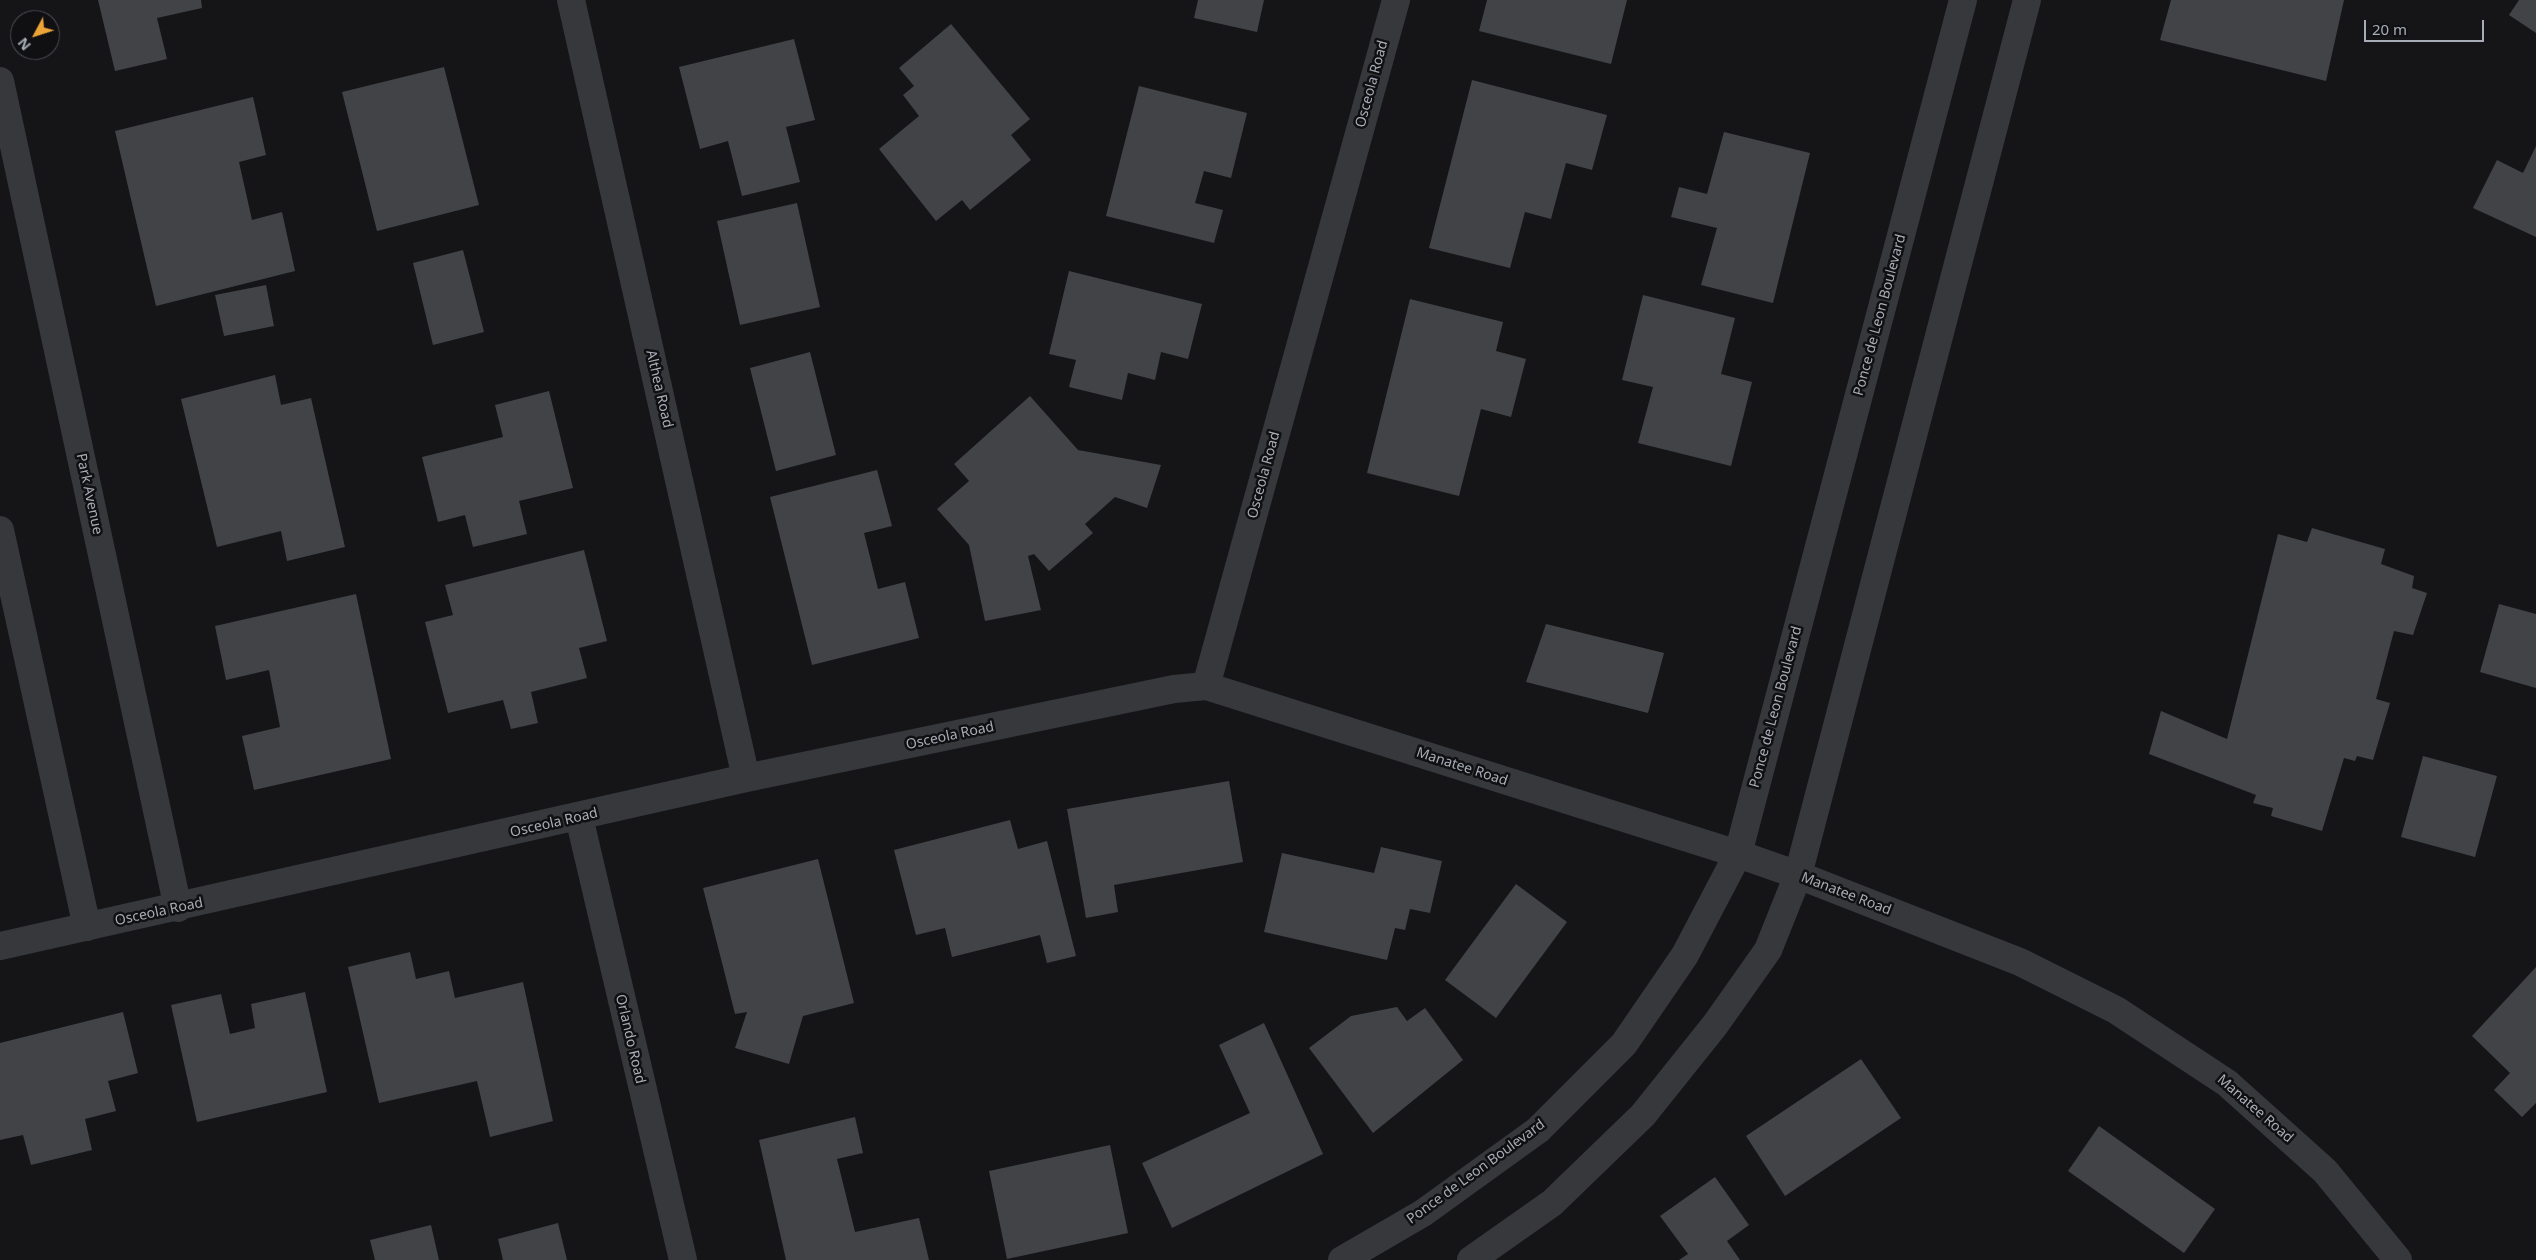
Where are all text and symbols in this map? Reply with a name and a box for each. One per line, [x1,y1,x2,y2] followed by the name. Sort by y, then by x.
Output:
[10,10,60,60] north arrow
[2366,10,2486,42] scale bar
[2372,19,2407,39] text: 20 m
[13,34,35,55] text: N
[1352,39,1392,129] street label: Osceola Road
[1850,232,1910,398] street label: Ponce de Leon Boulevard
[642,348,676,430] street label: Althea Road
[1244,430,1284,520] street label: Osceola Road
[72,452,106,536] street label: Park Avenue
[1746,624,1806,790] street label: Ponce de Leon Boulevard
[904,718,996,754] street label: Osceola Road
[1414,744,1510,790] street label: Manatee Road
[509,805,599,841] street label: Osceola Road
[1799,869,1893,919] street label: Manatee Road
[113,894,205,930] street label: Osceola Road
[612,993,648,1085] street label: Orlando Road
[2214,1071,2296,1147] street label: Manatee Road
[1404,1116,1548,1228] street label: Ponce de Leon Boulevard

